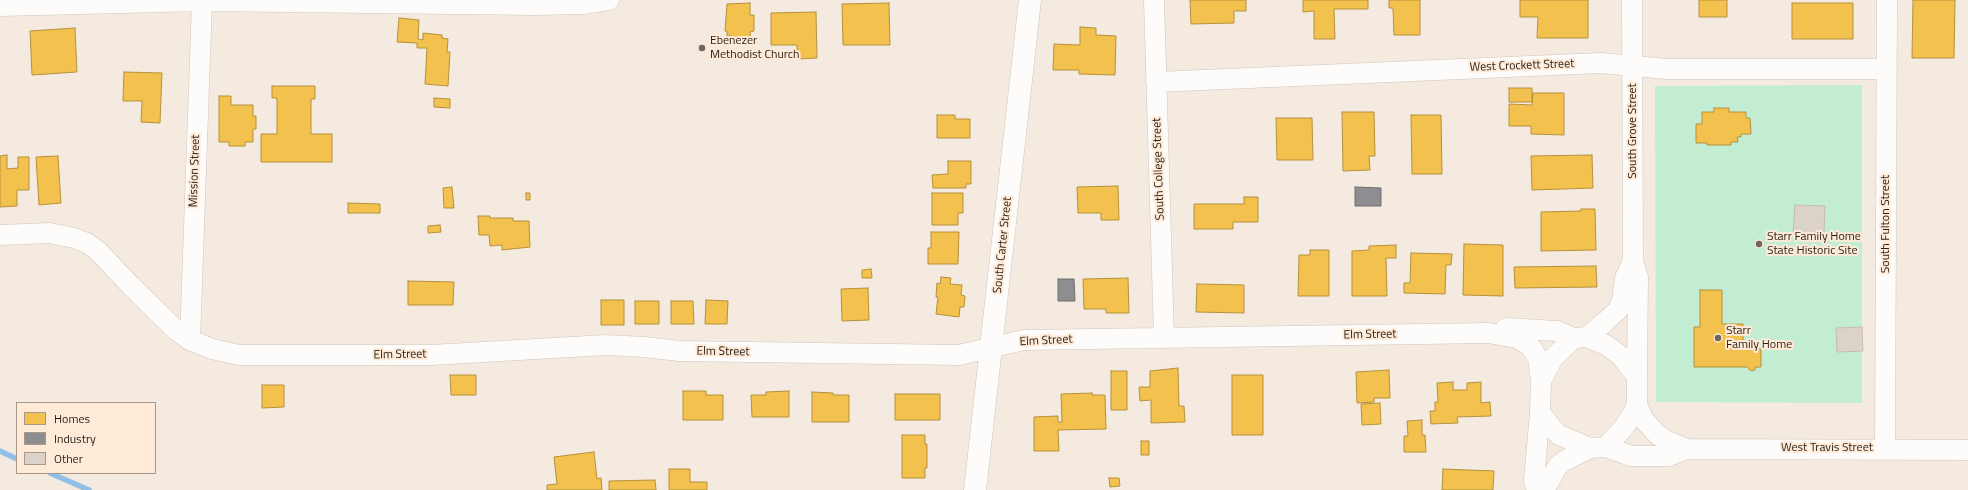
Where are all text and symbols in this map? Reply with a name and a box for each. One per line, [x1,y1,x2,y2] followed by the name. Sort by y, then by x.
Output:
[710,34,799,62] place label: Ebenezer Methodist Church
[697,43,707,53] marker: Ebenezer Methodist Church
[1469,57,1575,75] street label: West Crockett Street
[1626,83,1640,179] street label: South Grove Street
[1150,117,1168,221] street label: South College Street
[187,134,203,208] street label: Mission Street
[1879,175,1893,273] street label: South Fulton Street
[991,196,1015,294] street label: South Carter Street
[1767,230,1861,258] place label: Starr Family Home State Historic Site
[1754,239,1764,249] marker: Starr Family Home State Historic Site
[1726,324,1792,352] place label: Starr Family Home
[1343,327,1397,343] street label: Elm Street
[1019,332,1073,350] street label: Elm Street
[1713,333,1723,343] marker: Starr Family Home
[696,344,750,360] street label: Elm Street
[373,347,427,363] street label: Elm Street
[16,402,156,474] legend
[54,409,90,428] text: Homes
[54,429,96,448] text: Industry
[1781,441,1873,455] street label: West Travis Street
[54,449,83,468] text: Other

